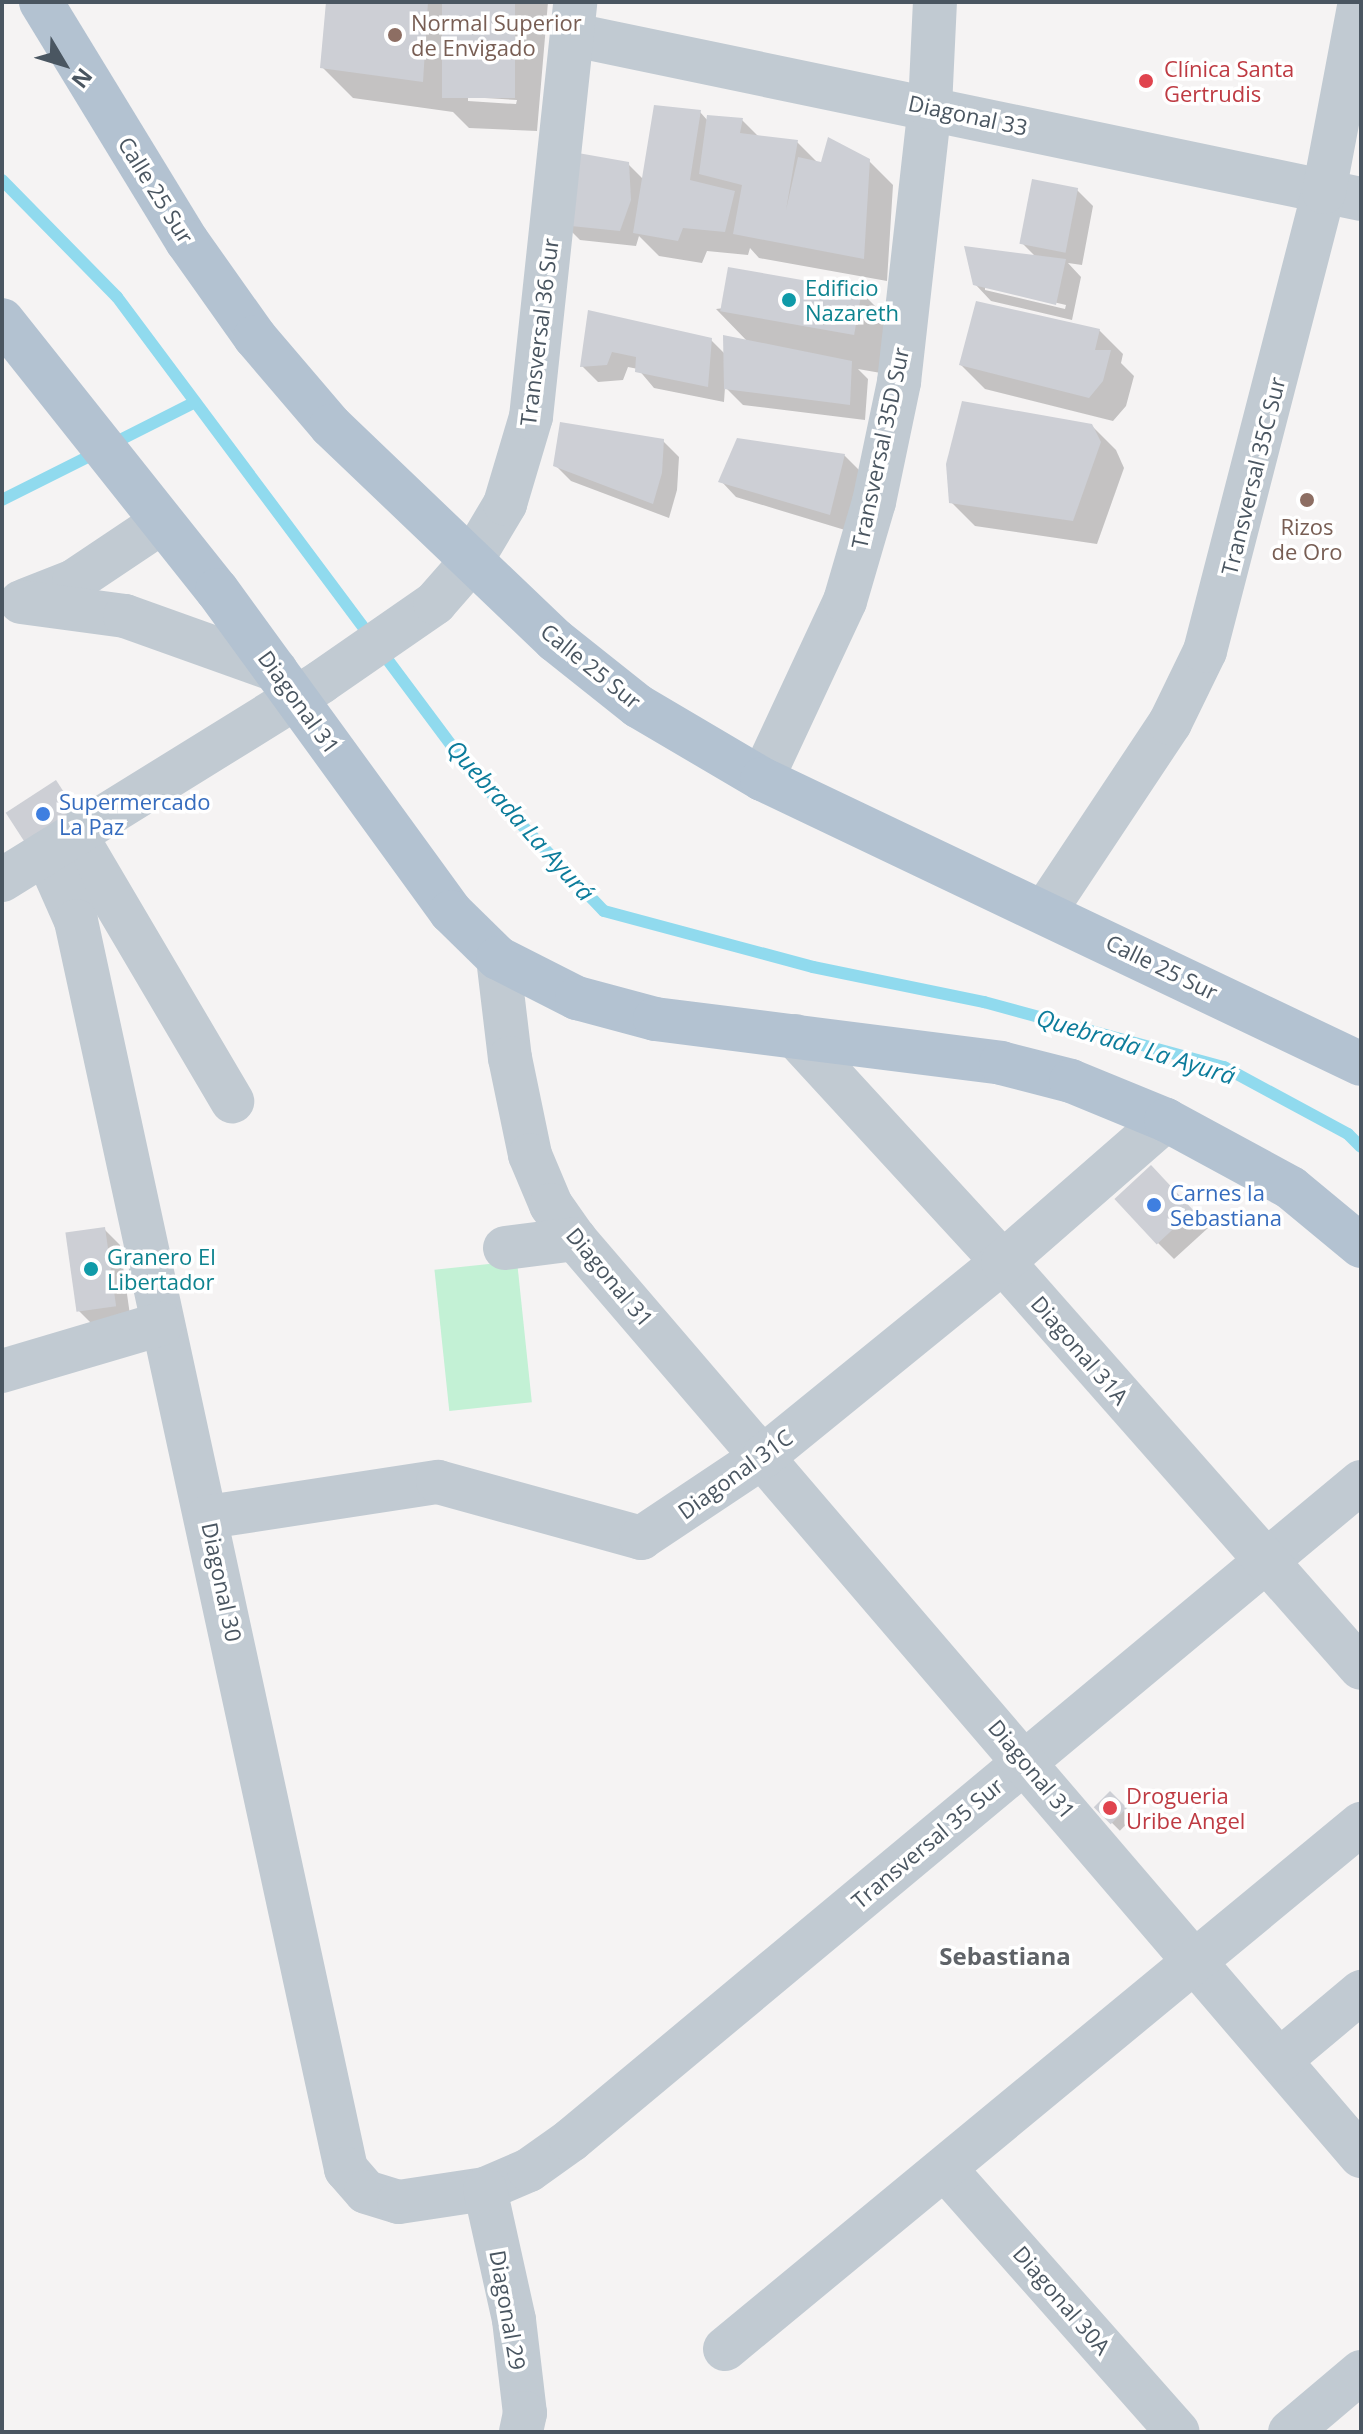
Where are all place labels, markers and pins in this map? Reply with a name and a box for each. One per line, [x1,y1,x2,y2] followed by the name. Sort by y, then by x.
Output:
[411,9,582,60] place label: Normal Superior de Envigado
[386,26,404,44] marker: Normal Superior de Envigado
[1164,55,1294,106] place label: Clínica Santa Gertrudis
[1135,70,1157,92] marker: Clínica Santa Gertrudis
[805,274,899,326] place label: Edificio Nazareth
[780,291,798,309] marker: Edificio Nazareth
[1298,491,1316,509] marker: Rizos de Oro
[1272,513,1342,564] place label: Rizos de Oro
[59,788,211,840] place label: Supermercado La Paz
[34,805,52,823] marker: Supermercado La Paz
[1170,1179,1282,1230] place label: Carnes la Sebastiana
[1145,1196,1163,1214] marker: Carnes la Sebastiana
[107,1243,216,1294] place label: Granero El Libertador
[82,1260,100,1278] marker: Granero El Libertador
[1126,1782,1245,1834] place label: Drogueria Uribe Angel
[1101,1799,1119,1817] marker: Drogueria Uribe Angel

